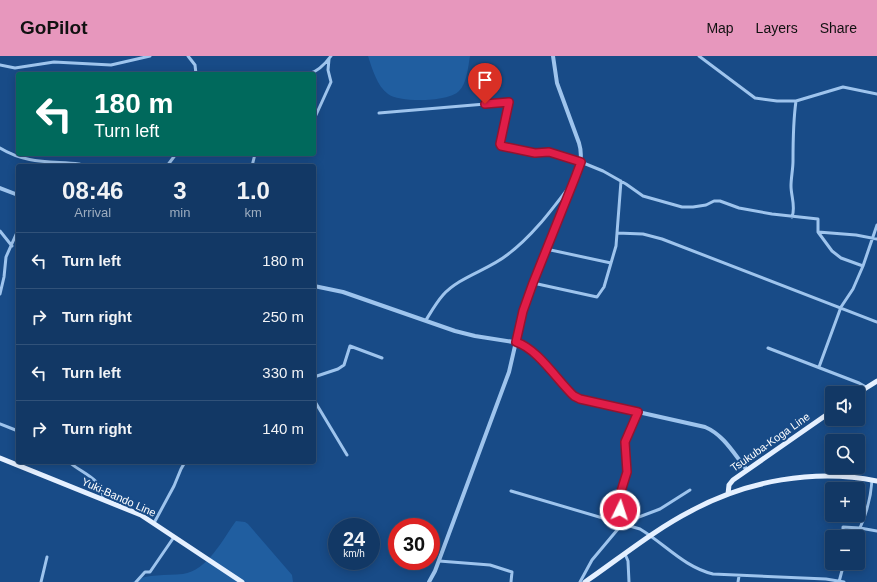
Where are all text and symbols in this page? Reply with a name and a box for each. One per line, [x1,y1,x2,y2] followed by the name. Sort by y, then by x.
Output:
[20,17,88,38] text: GoPilot
[706,20,734,36] text: Map
[756,20,798,36] text: Layers
[820,20,857,36] text: Share
[468,63,502,104] pin
[474,69,496,91] icon: arrive
[28,88,80,140] icon: left
[94,88,173,119] text: 180 m
[94,121,159,141] text: Turn left
[62,177,123,204] text: 08:46
[173,177,187,204] text: 3
[237,177,270,204] text: 1.0
[74,205,111,220] text: Arrival
[170,205,190,220] text: min
[245,205,262,220] text: km
[28,250,50,272] icon: left
[62,252,121,269] text: Turn left
[262,252,304,269] text: 180 m
[28,306,50,328] icon: right
[62,308,132,325] text: Turn right
[262,308,304,325] text: 250 m
[28,362,50,384] icon: left
[62,364,121,381] text: Turn left
[262,364,304,381] text: 330 m
[825,386,865,570] map controls
[825,386,865,426] button: sound
[728,410,812,474] street label: Tsukuba-Koga Line
[28,418,50,440] icon: right
[62,420,132,437] text: Turn right
[262,420,304,437] text: 140 m
[825,434,865,474] button: search
[80,475,158,519] street label: Yuki-Bando Line
[825,482,865,522] button: +
[599,489,641,531] position arrow
[388,518,440,570] speed limit sign: 30
[343,528,365,550] text: 24
[825,530,865,570] button: −
[343,548,365,559] text: km/h

